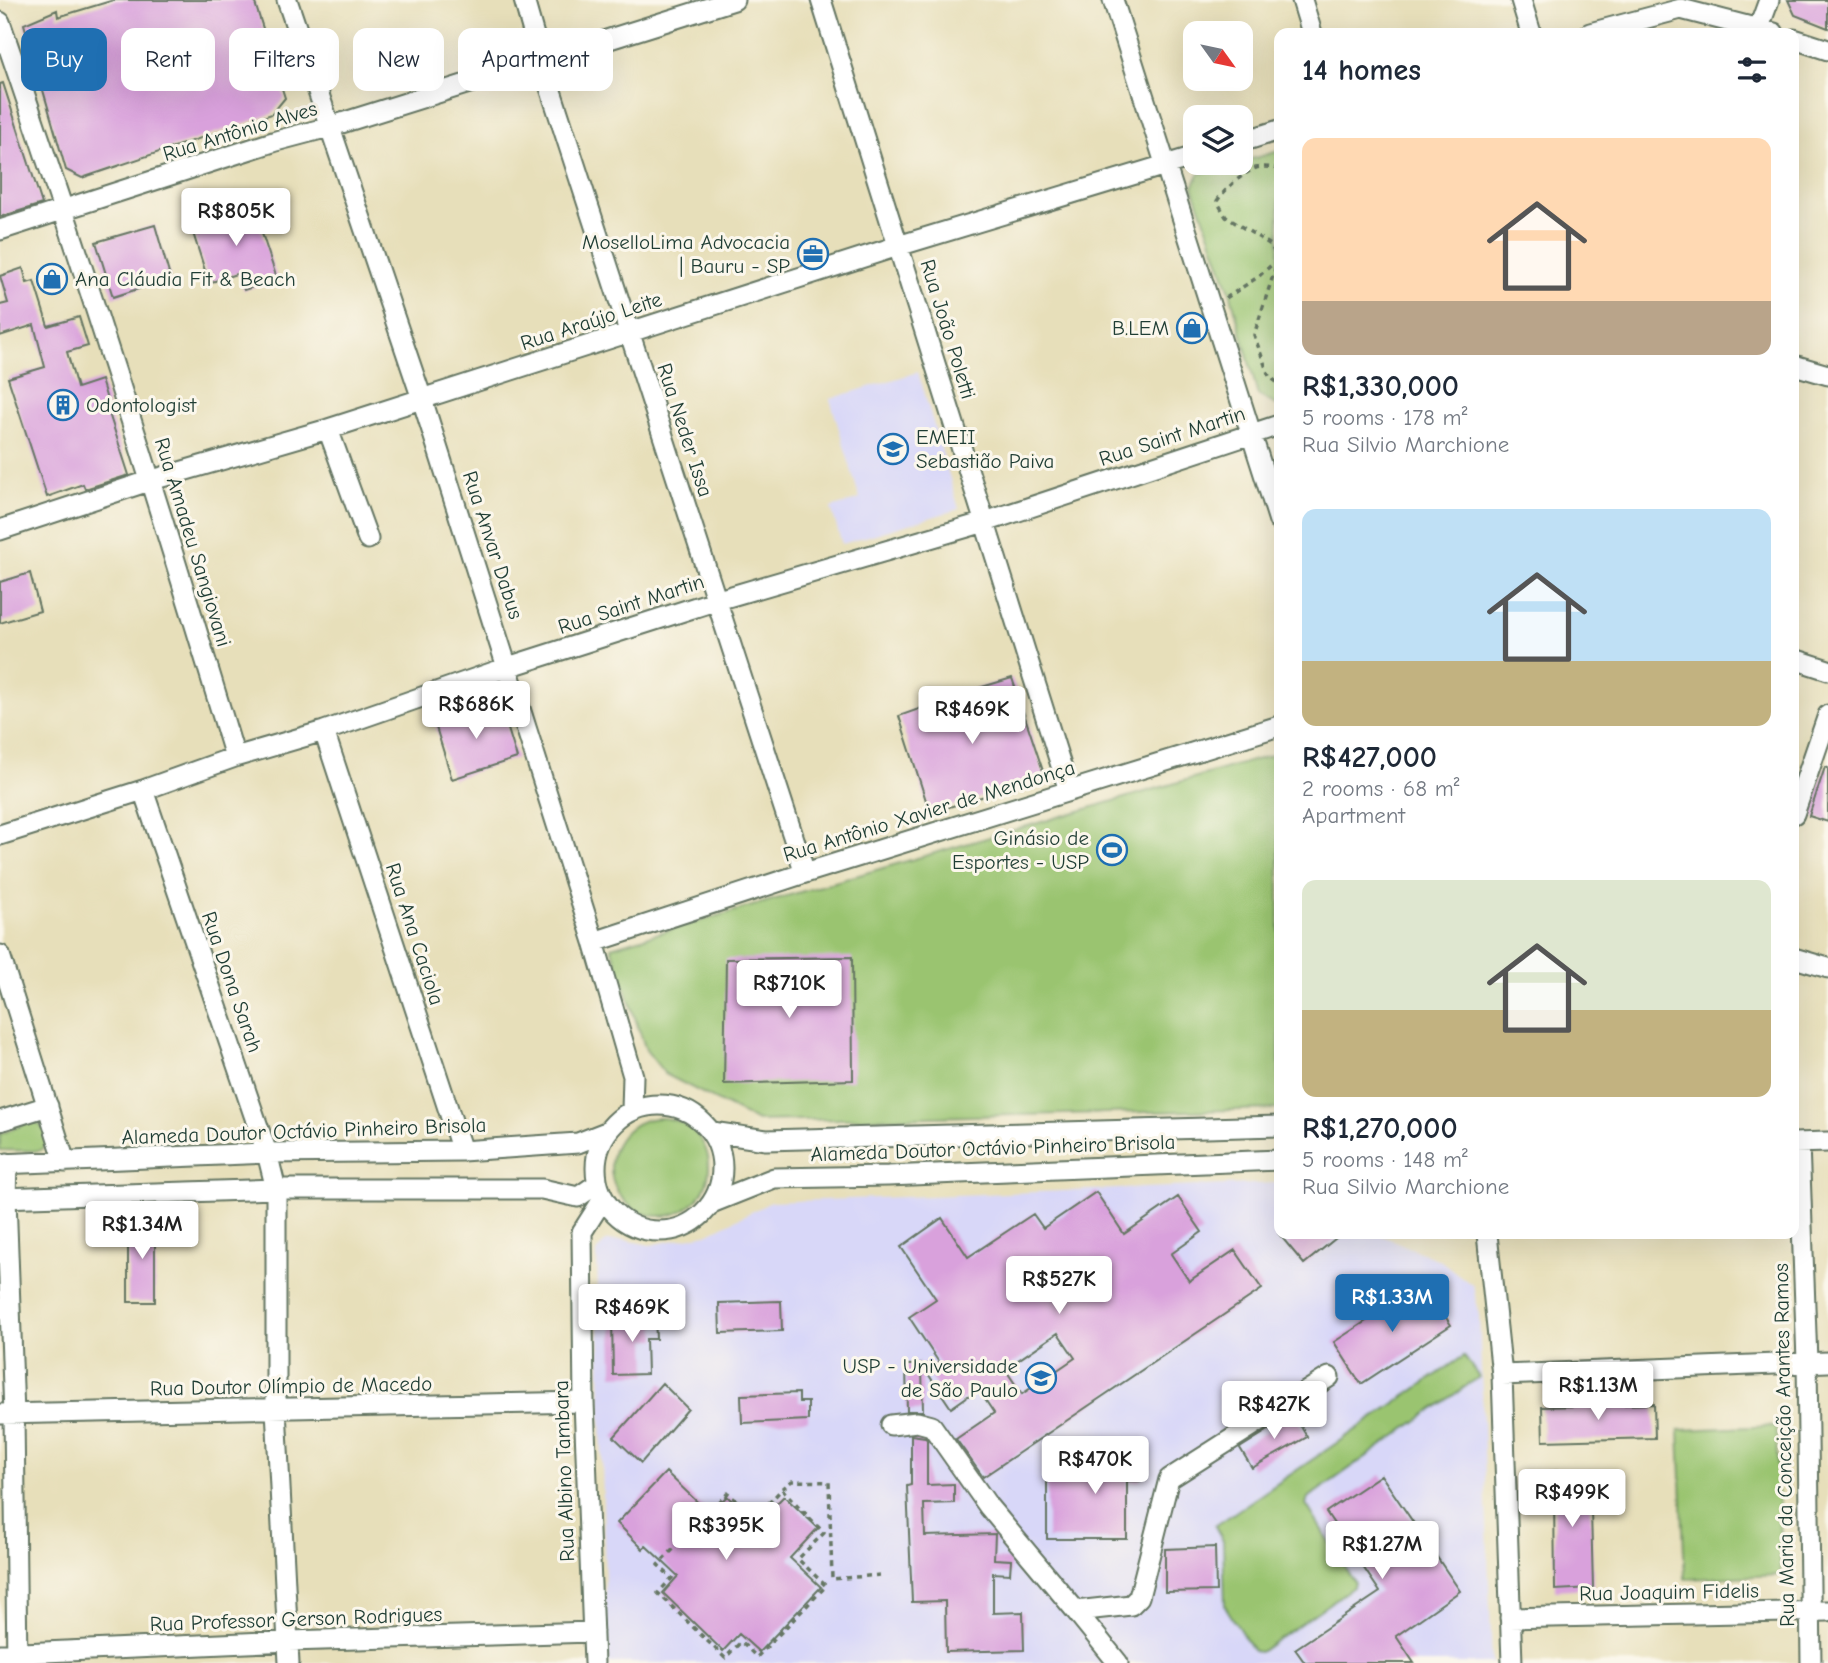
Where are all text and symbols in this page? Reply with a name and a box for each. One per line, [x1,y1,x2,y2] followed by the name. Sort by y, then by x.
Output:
[1183,21,1253,91] north arrow
[1183,21,1253,175] map controls
[21,28,107,91] chip: Buy
[121,28,215,91] chip: Rent
[229,28,339,91] chip: Filters
[353,28,444,91] chip: New
[458,28,613,91] chip: Apartment
[1733,51,1771,89] icon: filters
[1302,53,1421,88] text: 14 homes
[160,96,320,166] street label: Rua Antônio Alves
[1183,105,1253,175] button: layers
[1474,183,1600,309] icon: home
[179,188,293,248] pin: R$805K
[197,197,275,224] text: R$805K
[582,230,790,278] place label: MoselloLima Advocacia | Bauru - SP
[796,237,830,271] office icon: MoselloLima Advocacia | Bauru - SP
[915,256,981,402] street label: Rua João Poletti
[35,262,69,296] shop icon: Ana Cláudia Fit & Beach
[75,267,296,291] place label: Ana Cláudia Fit & Beach
[517,287,665,355] street label: Rua Araújo Leite
[1175,311,1209,345] shop icon: B.LEM
[1112,316,1169,340] place label: B.LEM
[652,360,718,500] street label: Rua Neder Issa
[1302,369,1459,404] text: R$1,330,000
[46,388,80,422] building icon: Odontologist
[86,393,197,417] place label: Odontologist
[1096,401,1248,471] street label: Rua Saint Martin
[1302,404,1467,431] text: 5 rooms · 178 m²
[916,425,1054,473] place label: EMEII Sebastião Paiva
[1302,431,1509,458] text: Rua Silvio Marchione
[876,432,910,466] school or university icon: EMEII Sebastião Paiva
[150,435,236,649] street label: Rua Amadeu Sangiovani
[458,468,528,622] street label: Rua Anvar Dabus
[1474,554,1600,680] icon: home
[555,569,707,639] street label: Rua Saint Martin
[419,682,533,741] pin: R$686K
[915,686,1029,746] pin: R$469K
[438,690,514,717] text: R$686K
[934,695,1010,722] text: R$469K
[1302,740,1437,775] text: R$427,000
[780,755,1078,867] street label: Rua Antônio Xavier de Mendonça
[1302,775,1460,802] text: 2 rooms · 68 m²
[1302,802,1405,829] text: Apartment
[952,826,1089,874] place label: Ginásio de Esportes - USP
[1095,833,1129,867] sports icon: Ginásio de Esportes - USP
[381,860,449,1008] street label: Rua Ana Caciola
[197,908,267,1056] street label: Rua Dona Sarah
[1474,925,1600,1051] icon: home
[732,960,846,1020] pin: R$710K
[753,969,825,996] text: R$710K
[1302,1111,1458,1146] text: R$1,270,000
[121,1113,487,1149] street label: Alameda Doutor Octávio Pinheiro Brisola
[810,1130,1176,1166] street label: Alameda Doutor Octávio Pinheiro Brisola
[1302,1146,1468,1173] text: 5 rooms · 148 m²
[1302,1173,1509,1200] text: Rua Silvio Marchione
[77,1202,207,1261] pin: R$1.34M
[101,1210,183,1237] text: R$1.34M
[1002,1256,1116,1316] pin: R$527K
[1769,1263,1799,1627] street label: Rua Maria da Conceição Arantes Ramos
[1022,1265,1096,1292] text: R$527K
[1327,1274,1457,1334] pin: R$1.33M
[1351,1283,1433,1310] text: R$1.33M
[575,1284,689,1344] pin: R$469K
[594,1293,670,1320] text: R$469K
[842,1354,1018,1402] place label: USP - Universidade de São Paulo
[1024,1361,1058,1395] school or university icon: USP - Universidade de São Paulo
[1533,1362,1663,1422] pin: R$1.13M
[1558,1371,1638,1398] text: R$1.13M
[150,1372,432,1400] street label: Rua Doutor Olímpio de Macedo
[549,1380,579,1562] street label: Rua Albino Tambara
[1217,1382,1331,1441] pin: R$427K
[1238,1390,1310,1417] text: R$427K
[1038,1436,1152,1496] pin: R$470K
[1058,1445,1132,1472] text: R$470K
[1515,1470,1629,1529] pin: R$499K
[1534,1478,1610,1505] text: R$499K
[669,1502,783,1562] pin: R$395K
[688,1511,764,1538] text: R$395K
[1317,1522,1447,1581] pin: R$1.27M
[1342,1530,1422,1557] text: R$1.27M
[1579,1578,1759,1606] street label: Rua Joaquim Fidelis
[149,1602,443,1636] street label: Rua Professor Gerson Rodrigues

